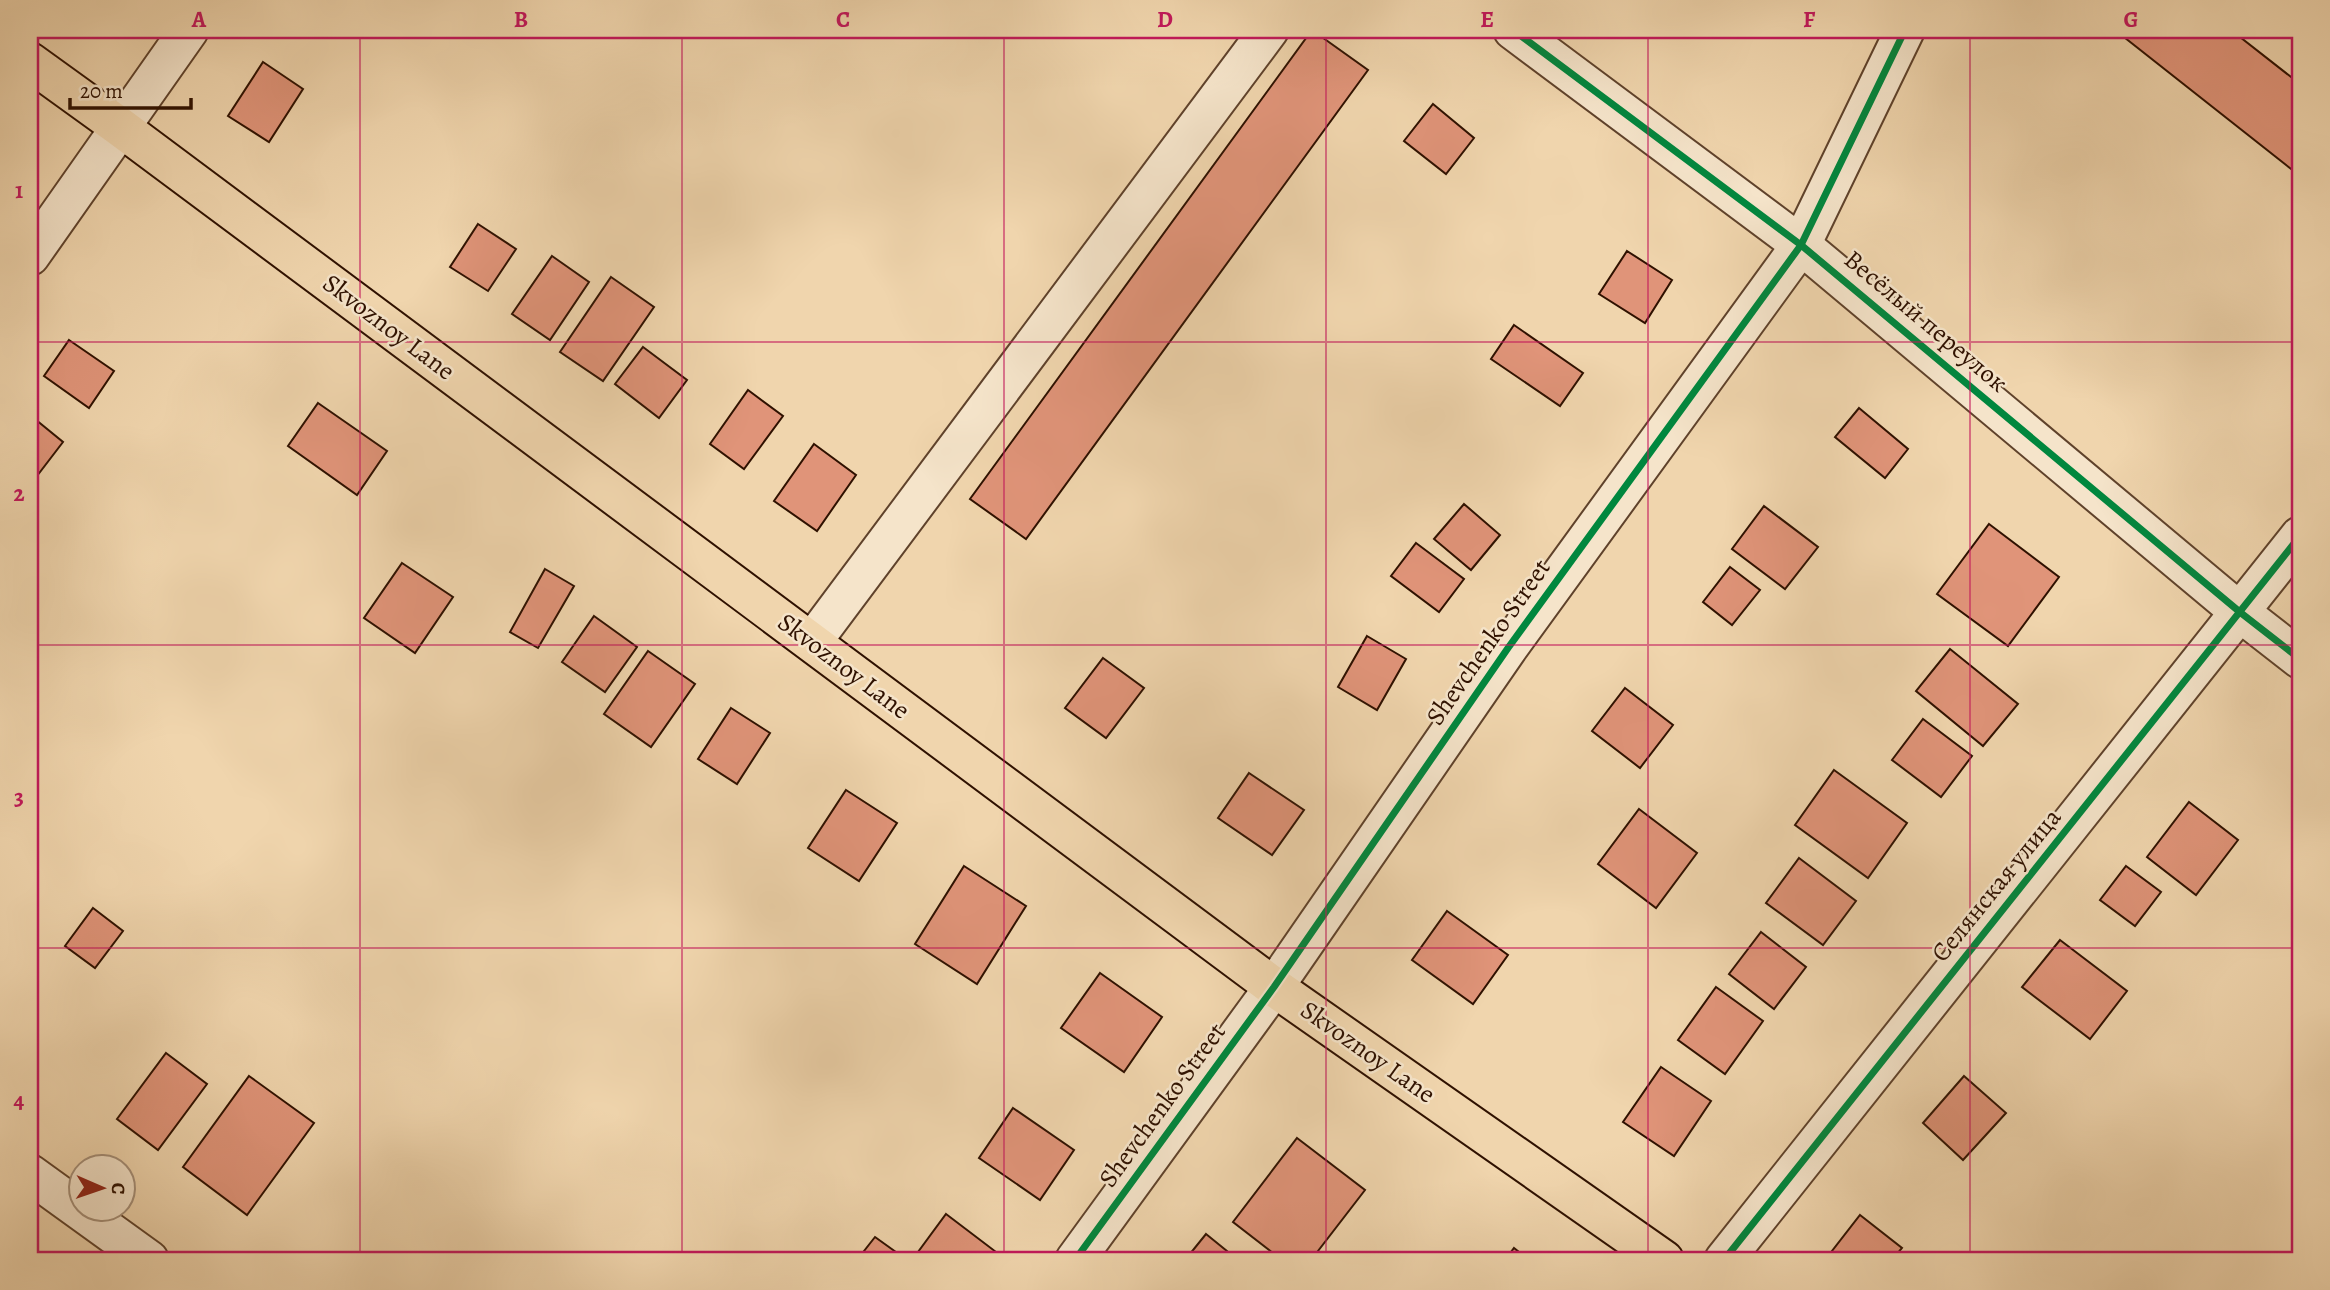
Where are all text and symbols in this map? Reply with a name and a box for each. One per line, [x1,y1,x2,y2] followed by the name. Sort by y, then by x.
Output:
[191,4,207,35] text: A
[514,4,528,35] text: B
[836,4,850,35] text: C
[1157,4,1173,35] text: D
[1480,4,1494,35] text: E
[1803,4,1816,35] text: F
[2123,4,2139,35] text: G
[70,66,191,110] scale bar
[80,77,123,105] text: 20 m
[15,175,23,206] text: 1
[1837,242,2015,400] street label: Весёлый переулок
[316,266,462,388] street label: Skvoznoy Lane
[13,478,25,509] text: 2
[1418,552,1559,732] street label: Shevchenko Street
[771,605,917,727] street label: Skvoznoy Lane
[14,782,24,813] text: 3
[1923,801,2069,969] street label: Селянская улица
[1294,993,1442,1111] street label: Skvoznoy Lane
[1090,1015,1234,1194] street label: Shevchenko Street
[14,1085,25,1116] text: 4
[66,1154,136,1224] north arrow
[105,1182,131,1195] text: С

